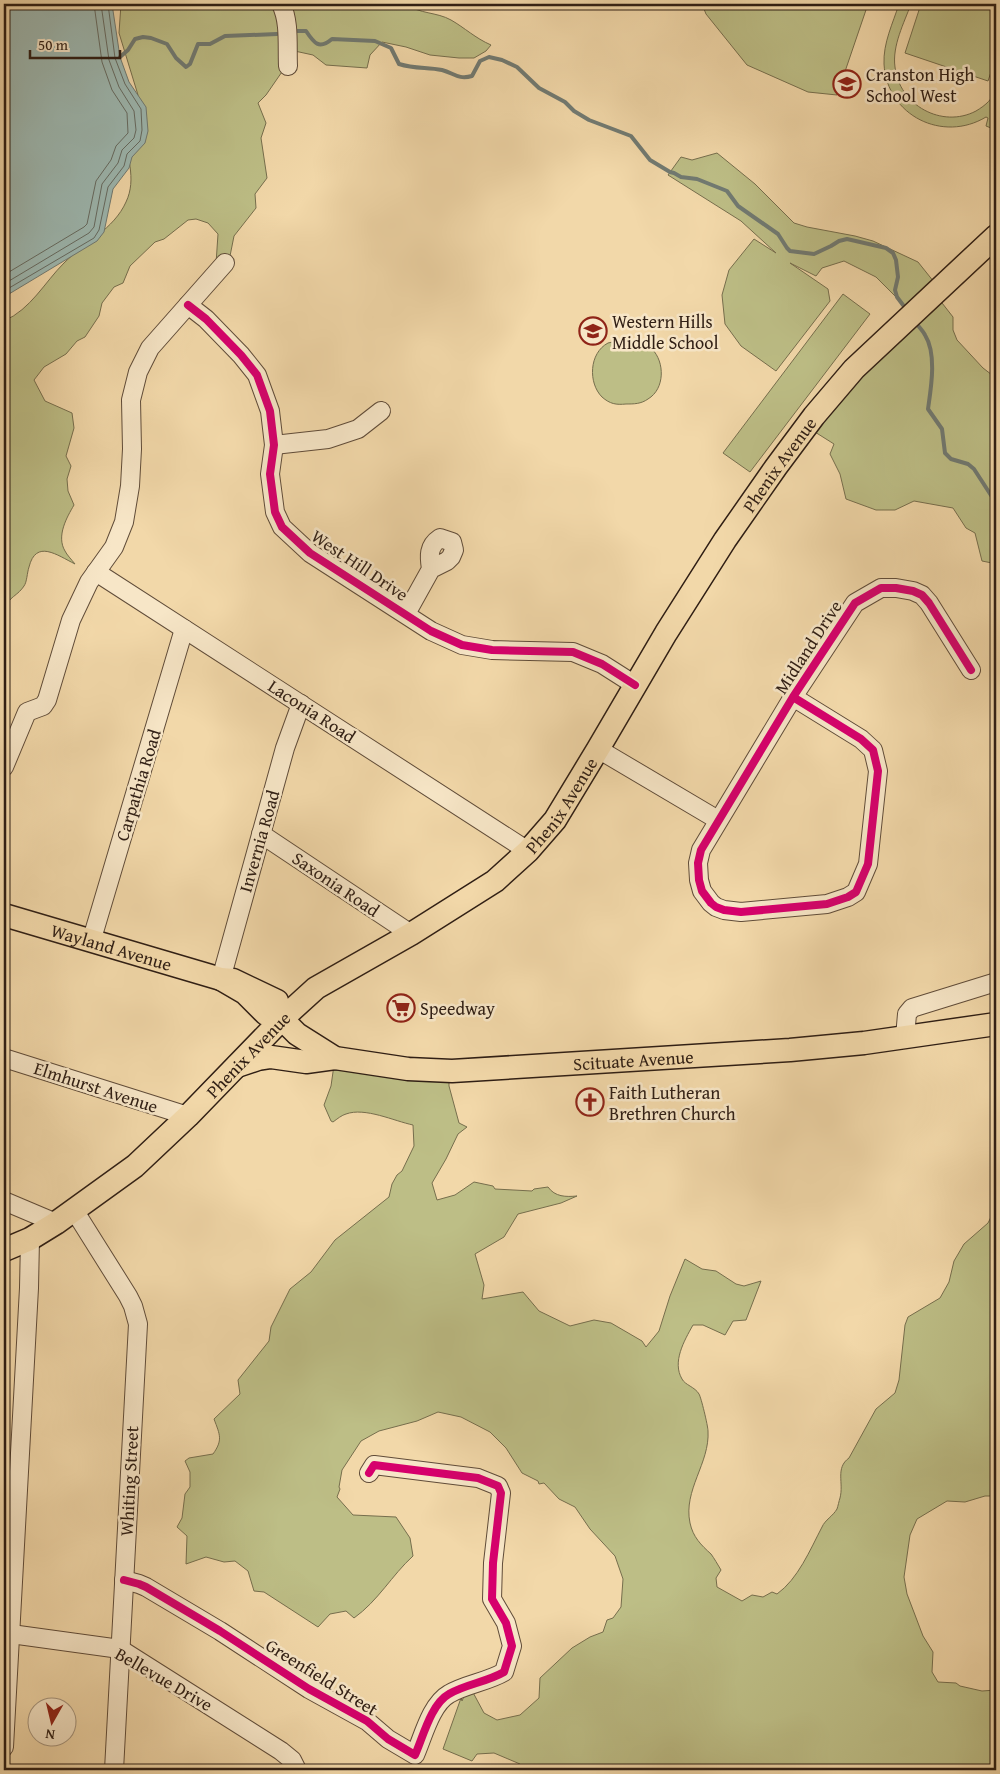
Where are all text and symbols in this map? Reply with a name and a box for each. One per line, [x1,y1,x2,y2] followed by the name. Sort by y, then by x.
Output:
[30,28,120,60] scale bar
[38,34,69,55] text: 50 m
[866,61,974,109] place label: Cranston High School West
[832,69,862,99] school or university icon: Cranston High School West
[612,308,719,356] place label: Western Hills Middle School
[578,316,608,346] school or university icon: Western Hills Middle School
[735,411,823,517] street label: Phenix Avenue
[306,523,414,607] street label: West Hill Drive
[768,595,848,699] street label: Midland Drive
[263,673,362,750] street label: Laconia Road
[108,725,168,844] street label: Carpathia Road
[518,752,604,859] street label: Phenix Avenue
[232,786,287,895] street label: Invernia Road
[287,845,386,924] street label: Saxonia Road
[48,916,175,977] street label: Wayland Avenue
[386,993,416,1023] supermarket icon: Speedway
[420,995,495,1022] place label: Speedway
[199,1004,296,1104] street label: Phenix Avenue
[572,1043,694,1077] street label: Scituate Avenue
[31,1054,161,1120] street label: Elmhurst Avenue
[609,1079,736,1127] place label: Faith Lutheran Brethren Church
[575,1087,605,1117] church icon: Faith Lutheran Brethren Church
[113,1425,145,1537] street label: Whiting Street
[260,1632,384,1723] street label: Greenfield Street
[110,1640,218,1718] street label: Bellevue Drive
[28,1696,78,1746] north arrow
[44,1724,56,1745] text: N

